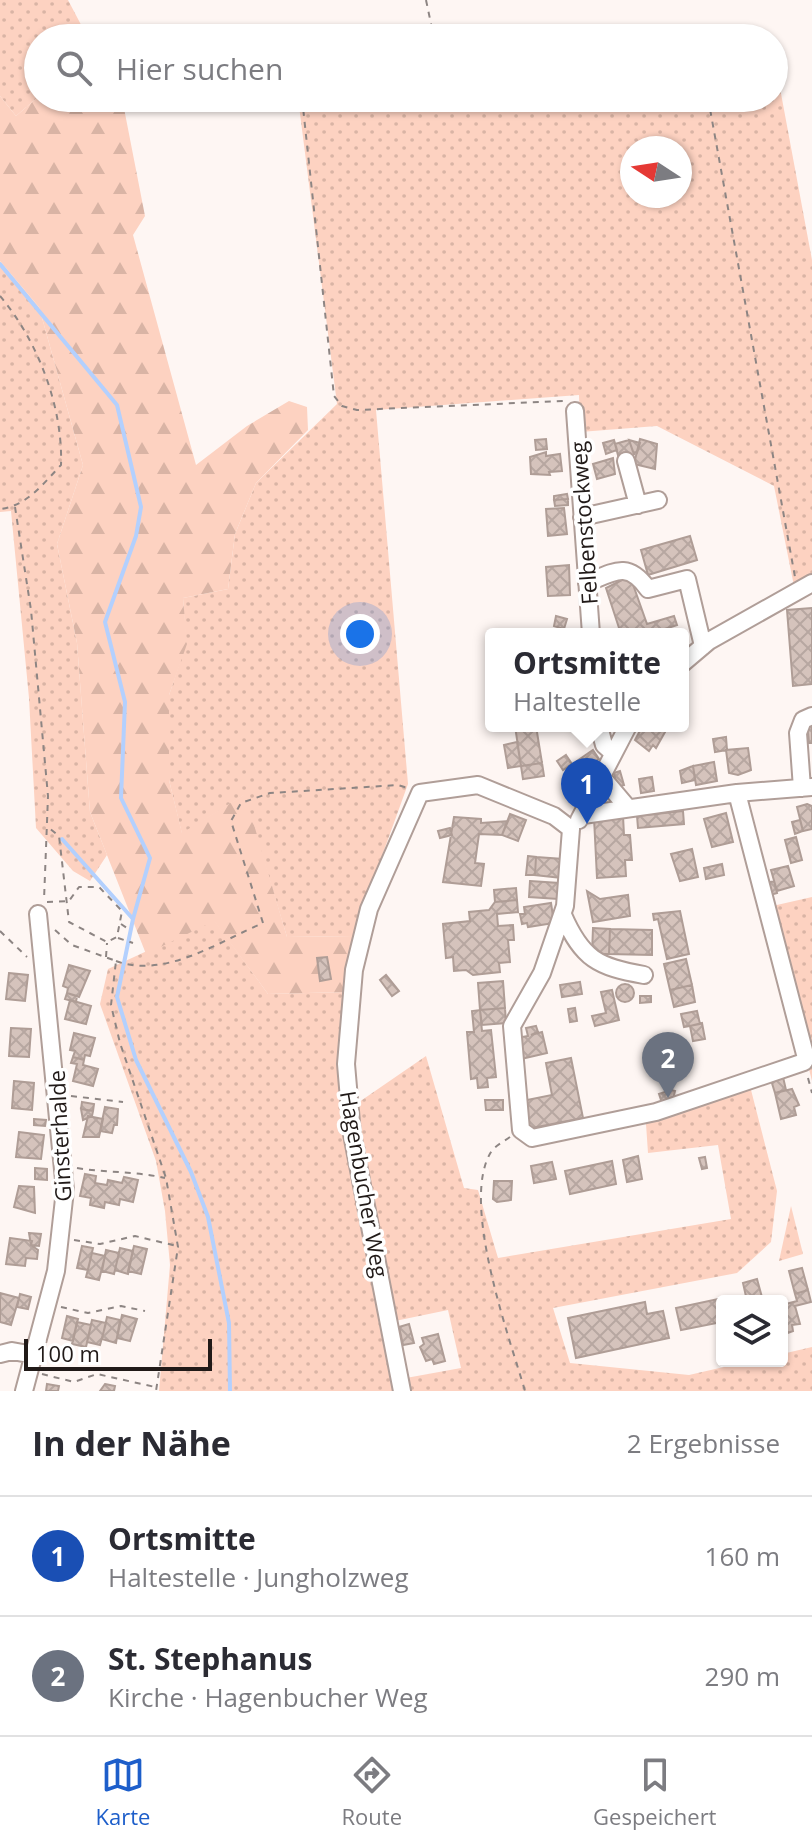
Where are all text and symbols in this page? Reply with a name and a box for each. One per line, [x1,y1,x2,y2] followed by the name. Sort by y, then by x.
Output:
[24,24,788,112] search box
[52,46,96,90] icon: search
[116,48,283,89] text: Hier suchen
[620,136,692,208] north arrow
[562,440,604,606] street label: Felbenstockweg
[340,614,380,654] your location
[485,628,689,732] popup
[513,642,661,683] text: Ortsmitte
[513,683,641,719] text: Haltestelle
[561,758,613,824] pin: 1
[642,1032,694,1098] pin: 2
[41,1069,77,1203] street label: Ginsterhalde
[334,1088,396,1280] street label: Hagenbucher Weg
[716,1295,788,1367] map controls
[716,1295,788,1367] button: layers
[24,1335,212,1371] scale bar
[36,1338,100,1368] text: 100 m
[32,1420,231,1466] text: In der Nähe
[627,1425,780,1461] text: 2 Ergebnisse
[108,1518,256,1559] text: Ortsmitte
[51,1538,65,1574] text: 1
[705,1538,780,1574] text: 160 m
[108,1559,409,1595] text: Haltestelle · Jungholzweg
[108,1638,312,1679] text: St. Stephanus
[51,1658,65,1694] text: 2
[705,1658,780,1694] text: 290 m
[108,1679,428,1715] text: Kirche · Hagenbucher Weg
[96,1753,150,1831] tab: Karte
[341,1753,402,1831] tab: Route
[593,1753,716,1831] tab: Gespeichert

